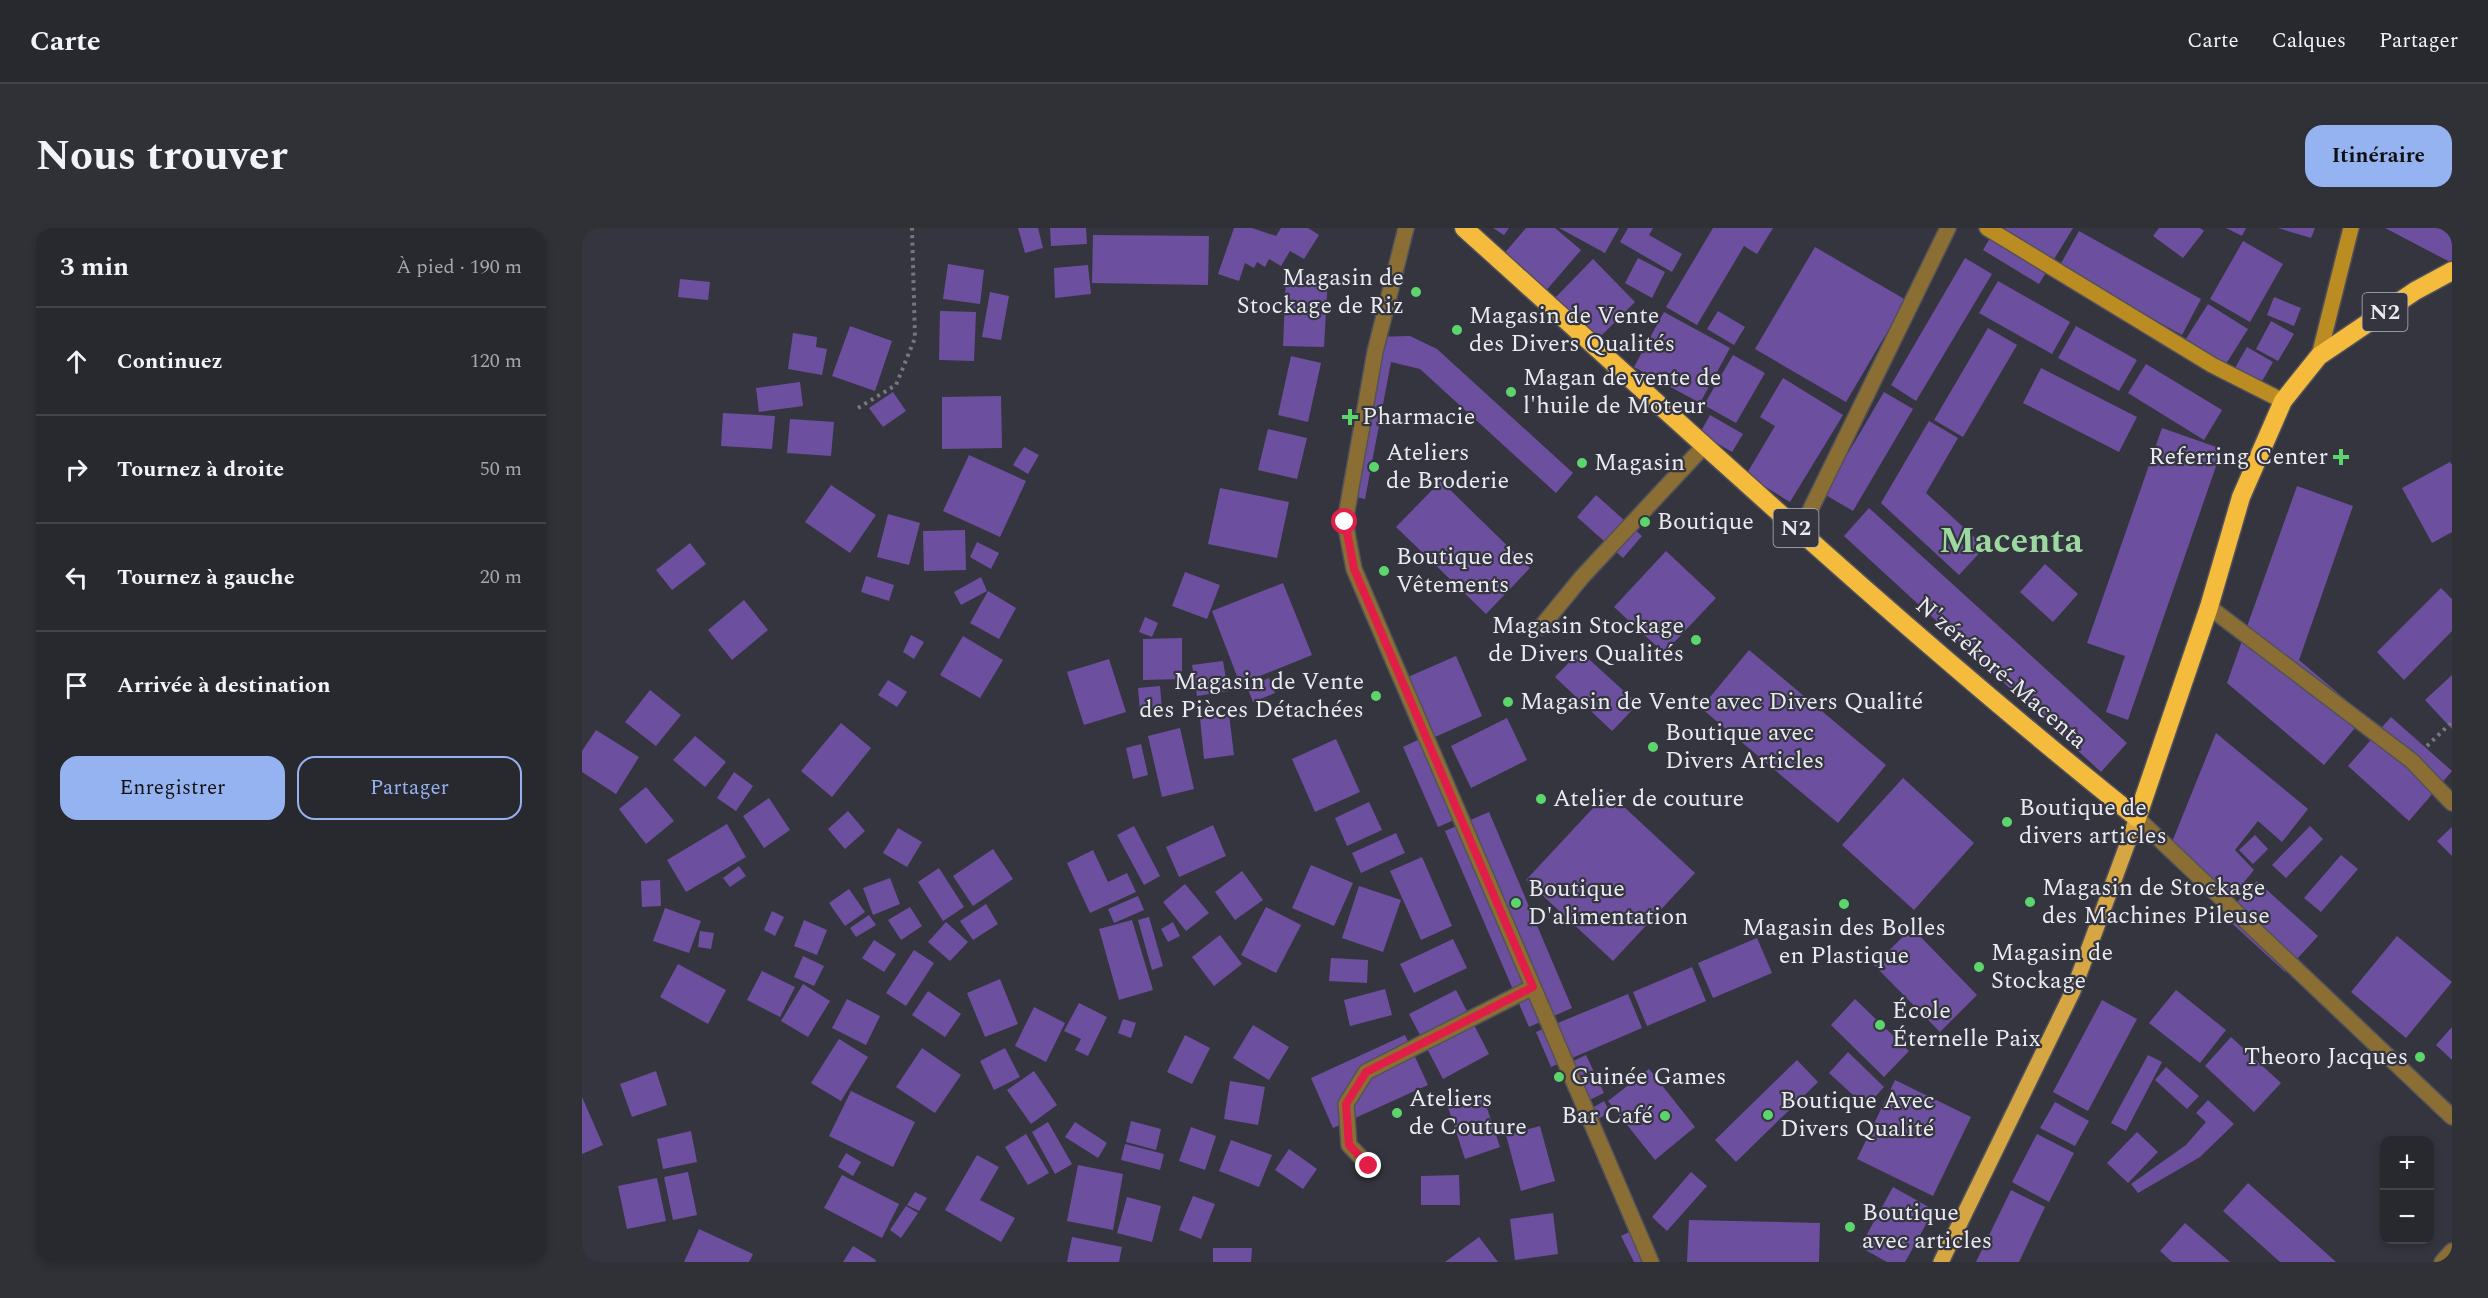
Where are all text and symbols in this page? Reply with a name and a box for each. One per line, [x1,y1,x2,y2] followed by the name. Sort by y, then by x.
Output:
[30,20,101,63] text: Carte
[2187,25,2239,57] text: Carte
[2272,25,2346,57] text: Calques
[2379,25,2458,57] text: Partager
[36,125,288,188] text: Nous trouver
[2305,125,2452,187] button: Itinéraire
[60,247,129,287] text: 3 min
[396,252,522,282] text: À pied · 190 m
[1237,260,1404,324] place label: Magasin de Stockage de Riz
[1409,285,1423,299] marker: Magasin de Stockage de Riz
[2362,293,2408,331] road number: N2
[1469,298,1675,362] place label: Magasin de Vente des Divers Qualités
[1450,323,1464,337] marker: Magasin de Vente des Divers Qualités
[60,345,93,378] icon: ahead
[117,345,223,378] text: Continuez
[470,346,522,376] text: 120 m
[1523,360,1721,424] place label: Magan de vente de l'huile de Moteur
[1504,385,1518,399] marker: Magan de vente de l'huile de Moteur
[1362,399,1475,435] place label: Pharmacie
[1343,410,1357,424] marker: Pharmacie
[1386,435,1509,499] place label: Ateliers de Broderie
[2149,439,2328,475] place label: Referring Center
[1594,445,1685,481] place label: Magasin
[2332,448,2350,466] marker: Referring Center
[60,453,93,486] icon: right
[117,453,284,486] text: Tournez à droite
[480,454,522,484] text: 50 m
[1575,456,1589,470] marker: Magasin
[1367,460,1381,474] marker: Ateliers de Broderie
[1657,504,1754,540] place label: Boutique
[1331,508,1357,534] route start
[1774,509,1818,547] road number: N2
[1939,514,2084,569] district label: Macenta
[1638,515,1652,529] marker: Boutique
[1396,539,1534,603] place label: Boutique des Vêtements
[60,561,93,594] icon: left
[117,561,295,594] text: Tournez à gauche
[480,562,522,592] text: 20 m
[1377,564,1391,578] marker: Boutique des Vêtements
[1907,588,2095,758] street label: N'zérékoré-Macenta
[1488,608,1684,672] place label: Magasin Stockage de Divers Qualités
[1689,633,1703,647] marker: Magasin Stockage de Divers Qualités
[1139,664,1364,728] place label: Magasin de Vente des Pièces Détachées
[60,669,93,702] icon: arrive
[117,669,331,702] text: Arrivée à destination
[1520,684,1923,720] place label: Magasin de Vente avec Divers Qualité
[1369,689,1383,703] marker: Magasin de Vente des Pièces Détachées
[1501,695,1515,709] marker: Magasin de Vente avec Divers Qualité
[1665,715,1824,779] place label: Boutique avec Divers Articles
[1646,740,1660,754] marker: Boutique avec Divers Articles
[60,756,285,820] button: Enregistrer
[297,756,522,820] button: Partager
[1553,781,1744,817] place label: Atelier de couture
[2019,790,2167,854] place label: Boutique de divers articles
[1534,792,1548,806] marker: Atelier de couture
[2000,815,2014,829] marker: Boutique de divers articles
[2042,870,2270,934] place label: Magasin de Stockage des Machines Pileuse
[1528,871,1688,935] place label: Boutique D'alimentation
[2023,895,2037,909] marker: Magasin de Stockage des Machines Pileuse
[1509,896,1523,910] marker: Boutique D'alimentation
[1837,897,1851,911] marker: Magasin des Bolles en Plastique
[1742,910,1946,974] place label: Magasin des Bolles en Plastique
[1991,935,2113,999] place label: Magasin de Stockage
[1972,960,1986,974] marker: Magasin de Stockage
[1892,993,2041,1057] place label: École Éternelle Paix
[1873,1018,1887,1032] marker: École Éternelle Paix
[2244,1039,2408,1075] place label: Theoro Jacques
[2413,1050,2427,1064] marker: Theoro Jacques
[1571,1059,1726,1095] place label: Guinée Games
[1552,1070,1566,1084] marker: Guinée Games
[1409,1081,1527,1145] place label: Ateliers de Couture
[1780,1083,1935,1147] place label: Boutique Avec Divers Qualité
[1561,1098,1653,1134] place label: Bar Café
[1390,1106,1404,1120] marker: Ateliers de Couture
[1761,1108,1775,1122] marker: Boutique Avec Divers Qualité
[1658,1109,1672,1123] marker: Bar Café
[2380,1136,2434,1244] map controls
[2380,1136,2434,1190] button: +
[1355,1152,1381,1178] route end
[2380,1190,2434,1244] button: −
[1862,1195,1992,1259] place label: Boutique avec articles
[1843,1220,1857,1234] marker: Boutique avec articles

